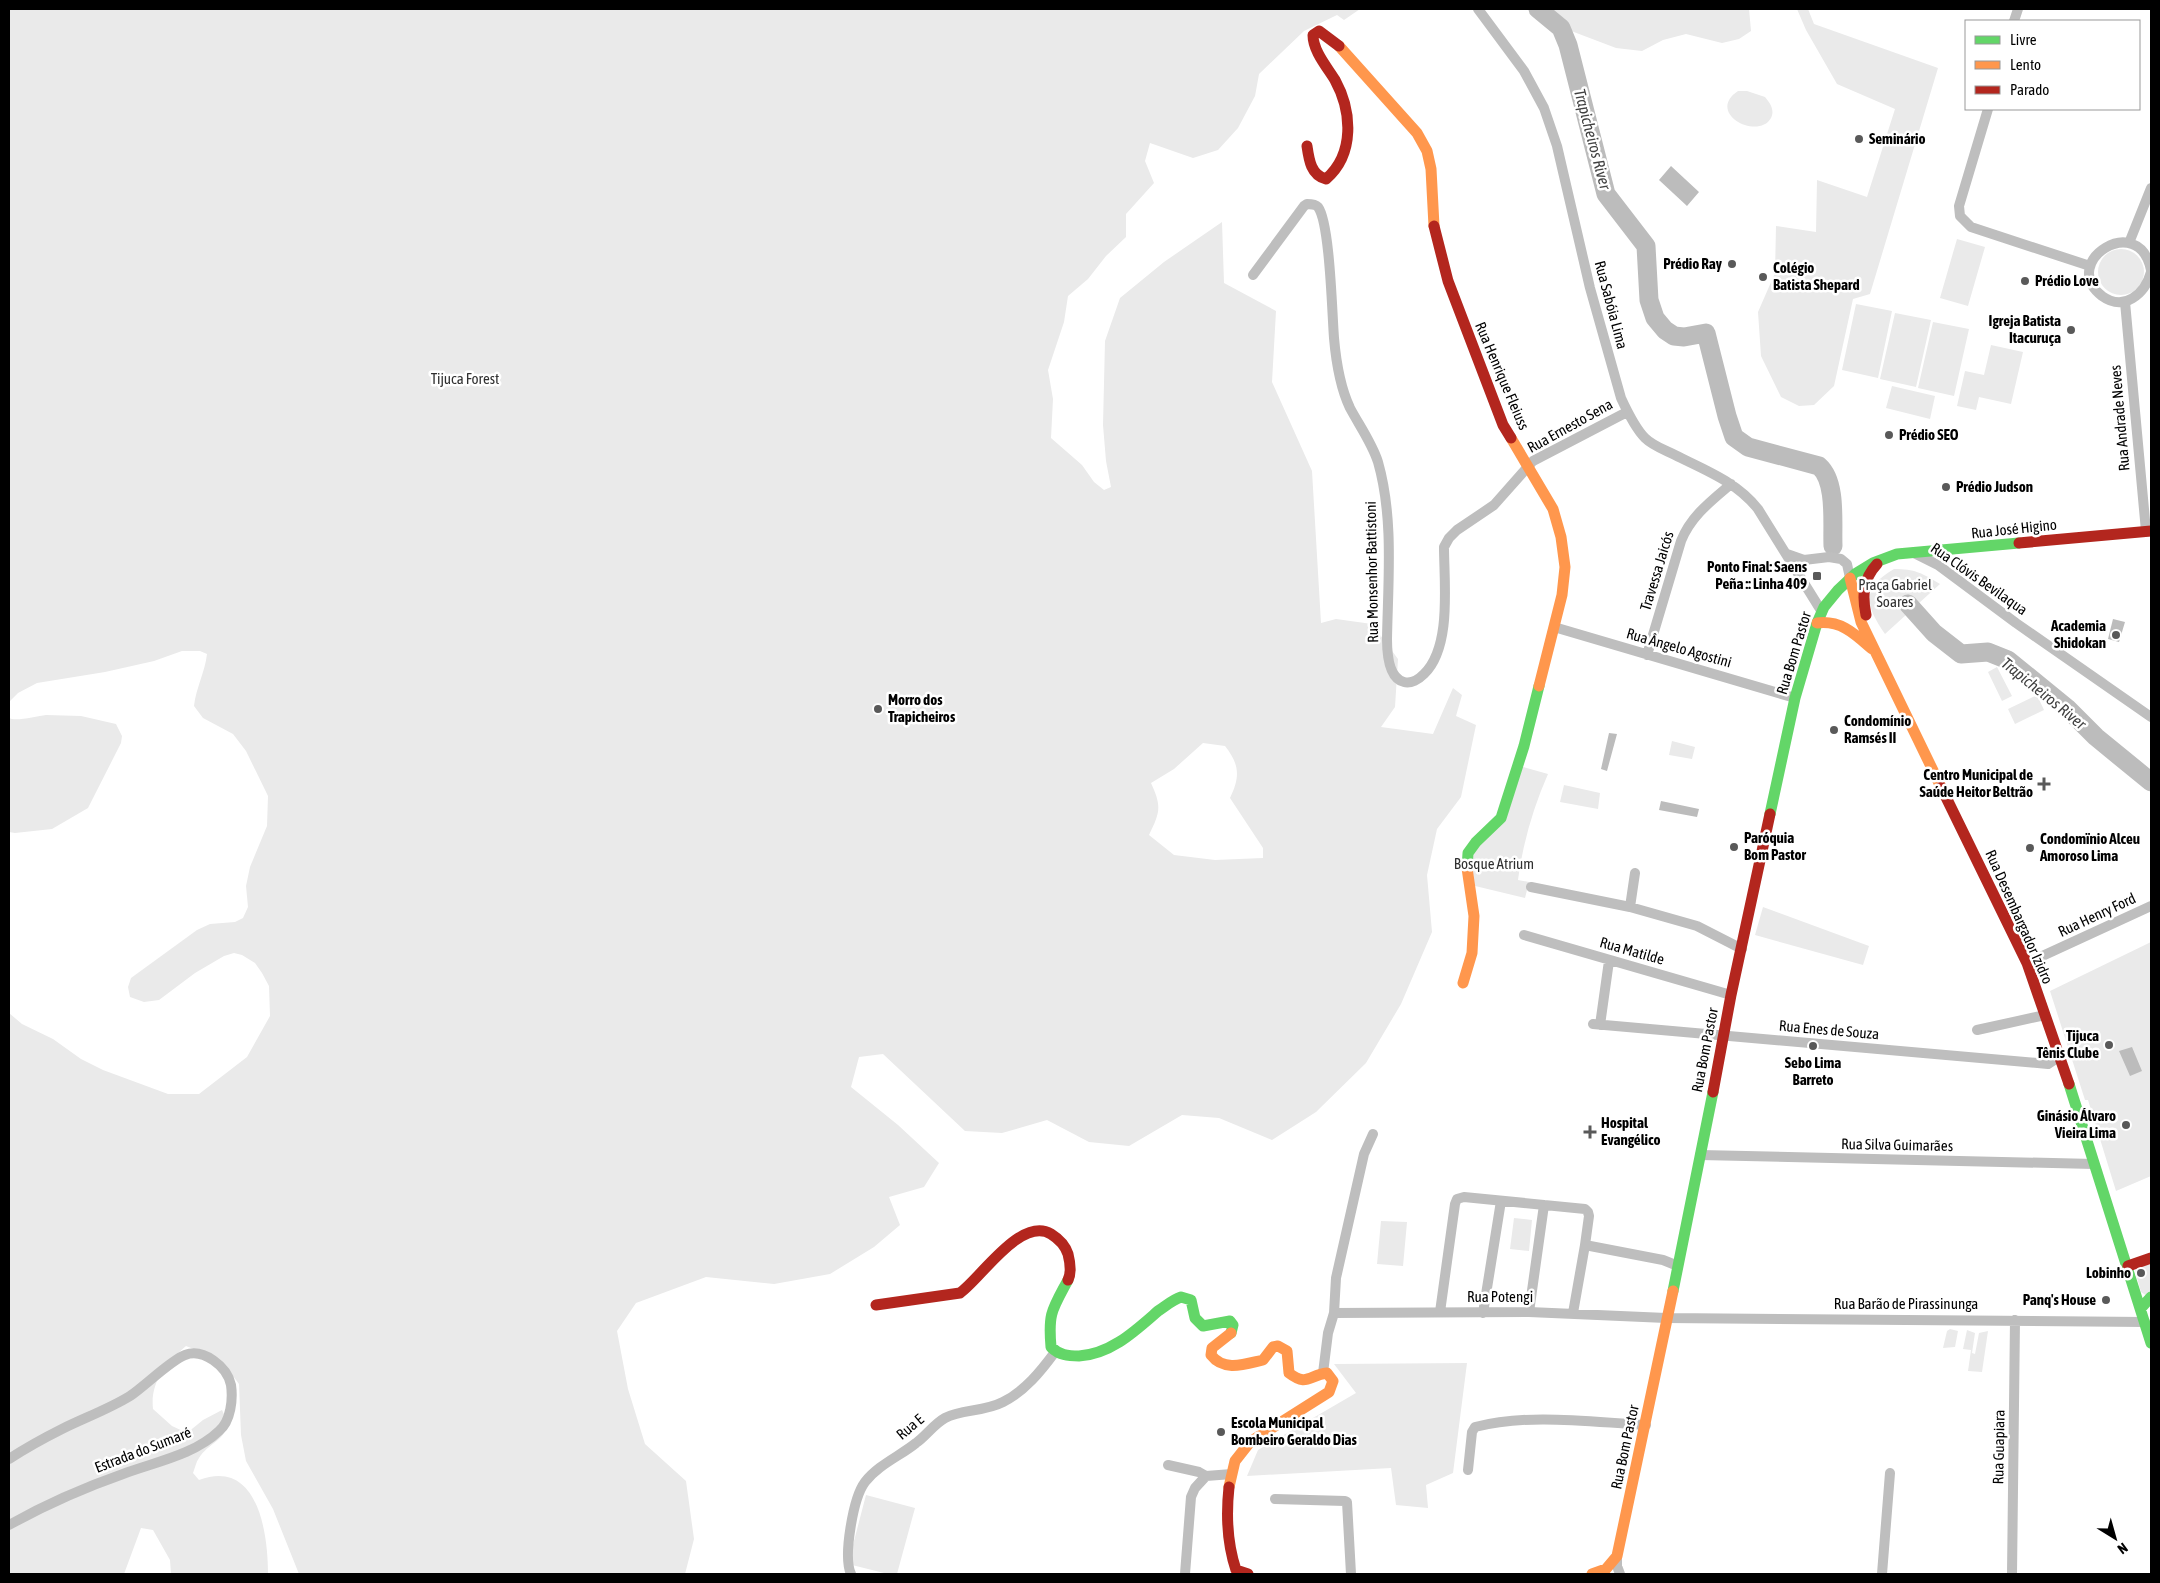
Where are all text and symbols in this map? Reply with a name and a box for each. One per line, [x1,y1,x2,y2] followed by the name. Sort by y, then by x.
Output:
[1965,20,2140,110] legend
[2010,31,2037,48] text: Livre
[2010,56,2041,73] text: Lento
[2010,81,2049,98] text: Parado
[1570,87,1615,193] water label: Trapicheiros River
[1869,130,1926,147] place label: Seminário
[1853,133,1865,145] marker: Seminário
[1663,255,1723,272] place label: Prédio Ray
[1726,258,1738,270] marker: Prédio Ray
[1592,259,1631,351] street label: Rua Sabóia Lima
[1773,259,1860,293] place label: Colégio Batista Shepard
[1757,271,1769,283] marker: Colégio Batista Shepard
[2035,272,2099,289] place label: Prédio Love
[2019,275,2031,287] marker: Prédio Love
[1989,312,2061,346] place label: Igreja Batista Itacuruça
[1472,319,1533,432] street label: Rua Henrique Fleiuss
[2065,324,2077,336] marker: Igreja Batista Itacuruça
[2106,364,2133,472] street label: Rua Andrade Neves
[431,370,499,387] park label: Tijuca Forest
[1524,395,1615,456] street label: Rua Ernesto Sena
[1899,426,1959,443] place label: Prédio SEO
[1883,429,1895,441] marker: Prédio SEO
[1956,478,2033,495] place label: Prédio Judson
[1940,481,1952,493] marker: Prédio Judson
[1362,501,1381,643] street label: Rua Monsenhor Battistoni
[1970,516,2058,541] street label: Rua José Higino
[1636,529,1677,613] street label: Travessa Jaicós
[1928,539,2031,618] street label: Rua Clóvis Bevilaqua
[1707,558,1808,592] place label: Ponto Final: Saens Peña :: Linha 409
[1811,570,1823,582] marker: Ponto Final: Saens Peña :: Linha 409
[1858,576,1932,610] park label: Praça Gabriel Soares
[1773,609,1814,696] street label: Rua Bom Pastor
[2050,617,2106,651] place label: Academia Shidokan
[1625,624,1734,671] street label: Rua Ângelo Agostini
[2110,629,2122,641] marker: Academia Shidokan
[1998,653,2091,734] water label: Trapicheiros River
[888,691,956,725] place label: Morro dos Trapicheiros
[872,703,884,715] marker: Morro dos Trapicheiros
[1844,712,1911,746] place label: Condomínio Ramsés II
[1828,724,1840,736] marker: Condomínio Ramsés II
[1919,766,2033,800] place label: Centro Municipal de Saúde Heitor Beltrão
[2037,777,2051,791] marker: Centro Municipal de Saúde Heitor Beltrão
[1744,829,1807,863] place label: Paróquia Bom Pastor
[2039,830,2140,864] place label: Condomïnio Alceu Amoroso Lima
[1728,841,1740,853] marker: Paróquia Bom Pastor
[2024,842,2036,854] marker: Condomïnio Alceu Amoroso Lima
[1982,847,2057,986] street label: Rua Desembargador Izidro
[1454,855,1534,872] park label: Bosque Atrium
[2055,889,2138,940] street label: Rua Henry Ford
[1598,933,1667,968] street label: Rua Matilde
[1688,1006,1721,1094] street label: Rua Bom Pastor
[1778,1017,1880,1042] street label: Rua Enes de Souza
[2037,1027,2099,1061] place label: Tijuca Tênis Clube
[2103,1039,2115,1051] marker: Tijuca Tênis Clube
[1807,1040,1819,1052] marker: Sebo Lima Barreto
[1785,1054,1841,1088] place label: Sebo Lima Barreto
[2037,1107,2116,1141] place label: Ginásio Álvaro Vieira Lima
[1601,1114,1661,1148] place label: Hospital Evangélico
[2120,1119,2132,1131] marker: Ginásio Álvaro Vieira Lima
[1583,1125,1597,1139] marker: Hospital Evangélico
[1841,1135,1953,1154] street label: Rua Silva Guimarães
[2086,1264,2131,1281] place label: Lobinho
[2135,1267,2147,1279] marker: Lobinho
[1467,1288,1533,1305] street label: Rua Potengi
[2023,1291,2096,1308] place label: Panq's House
[2100,1294,2112,1306] marker: Panq's House
[1834,1295,1978,1312] street label: Rua Barão de Pirassinunga
[1607,1403,1642,1491] street label: Rua Bom Pastor
[893,1410,927,1443] street label: Rua E
[1989,1410,2008,1484] street label: Rua Guapiara
[1231,1414,1358,1448] place label: Escola Municipal Bombeiro Geraldo Dias
[92,1423,194,1476] street label: Estrada do Sumaré
[1215,1426,1227,1438] marker: Escola Municipal Bombeiro Geraldo Dias
[2090,1513,2140,1563] north arrow
[2115,1540,2131,1557] text: N

